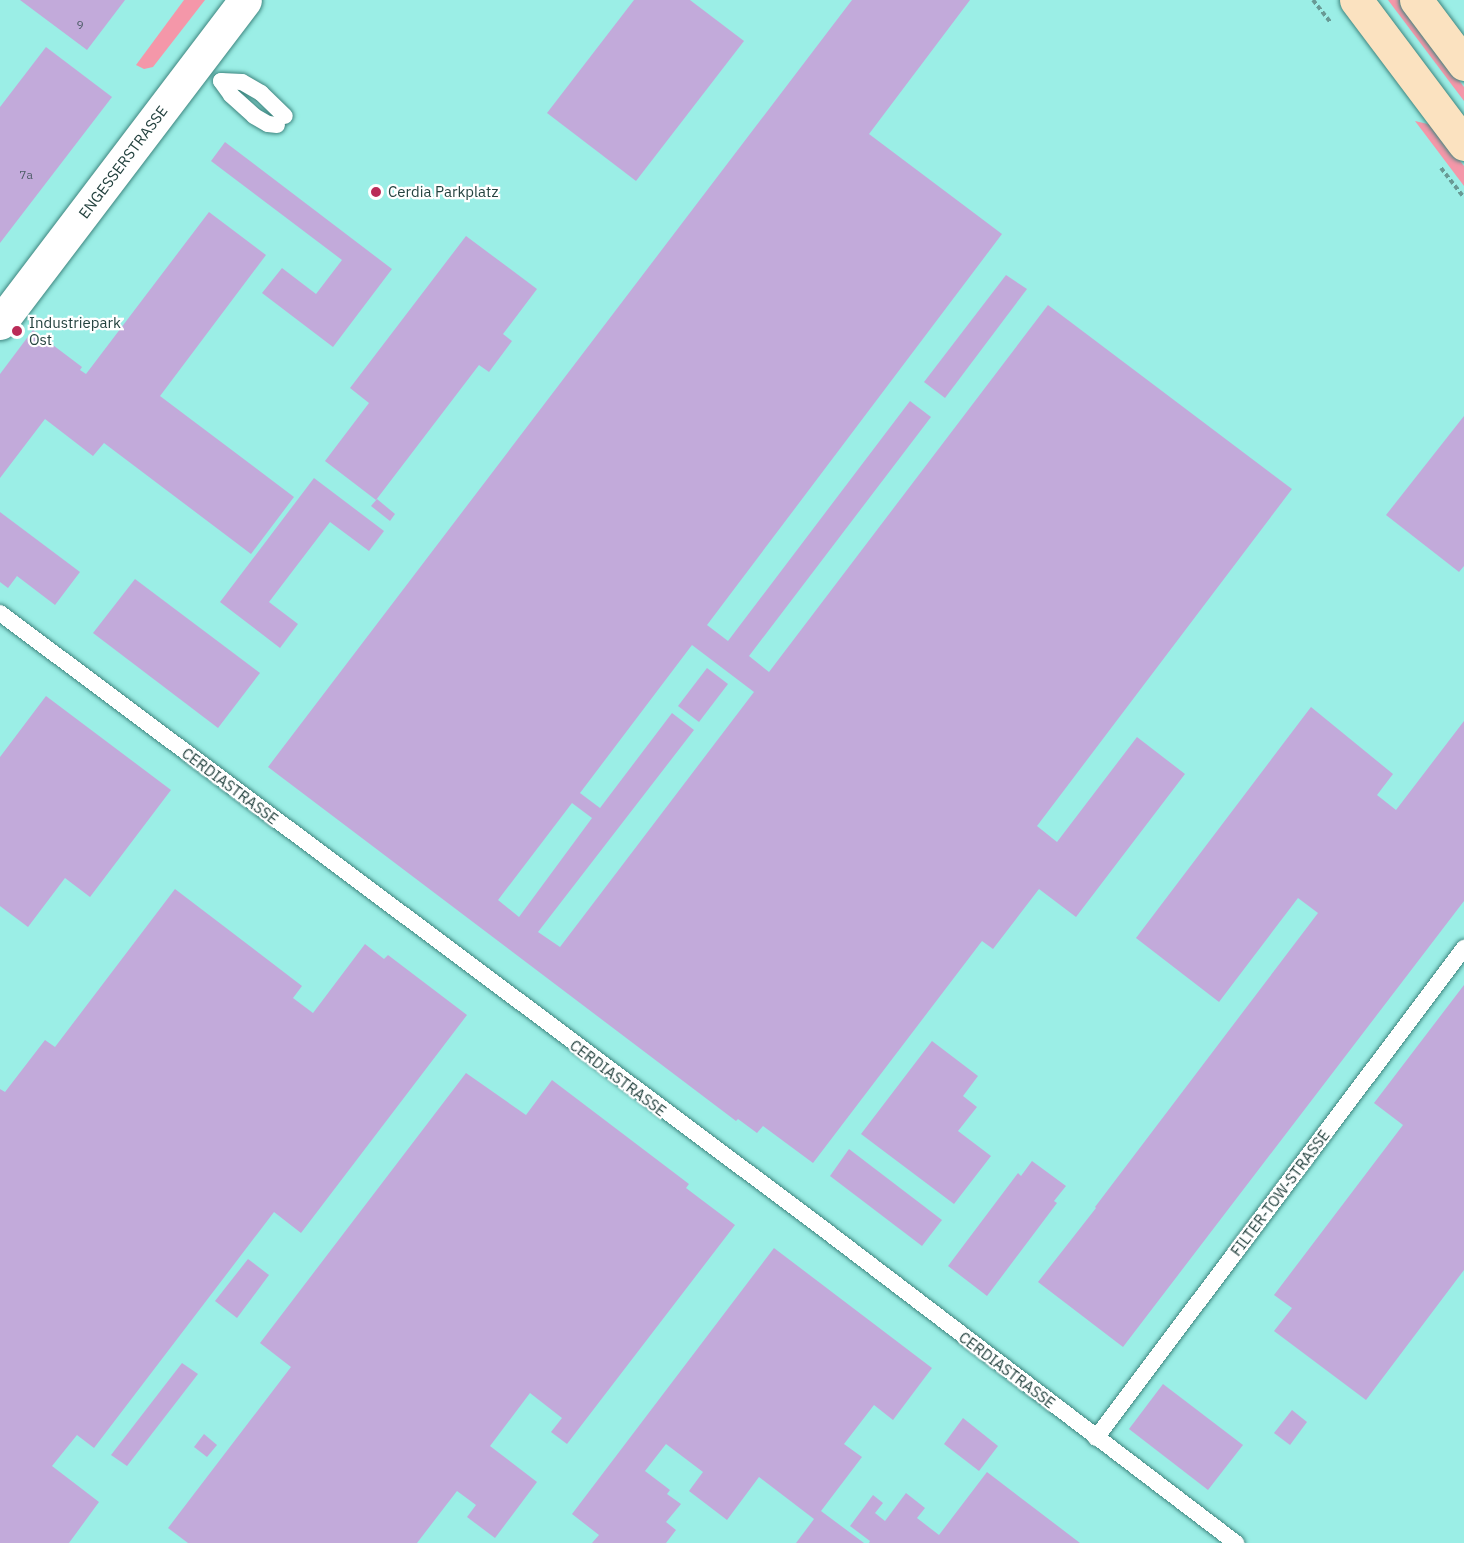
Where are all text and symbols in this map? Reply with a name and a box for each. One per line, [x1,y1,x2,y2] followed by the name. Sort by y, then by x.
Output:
[76,18,84,32] house number: 9
[75,102,171,222] street label: ENGESSERSTRASSE
[19,168,33,182] house number: 7a
[388,183,498,201] place label: Cerdia Parkplatz
[369,185,383,199] marker: Cerdia Parkplatz
[29,313,121,348] place label: Industriepark Ost
[10,324,24,338] marker: Industriepark Ost
[178,744,282,828] street label: CERDIASTRASSE
[566,1036,670,1120] street label: CERDIASTRASSE
[1227,1127,1333,1259] street label: FILTER-TOW-STRASSE
[955,1328,1059,1412] street label: CERDIASTRASSE

